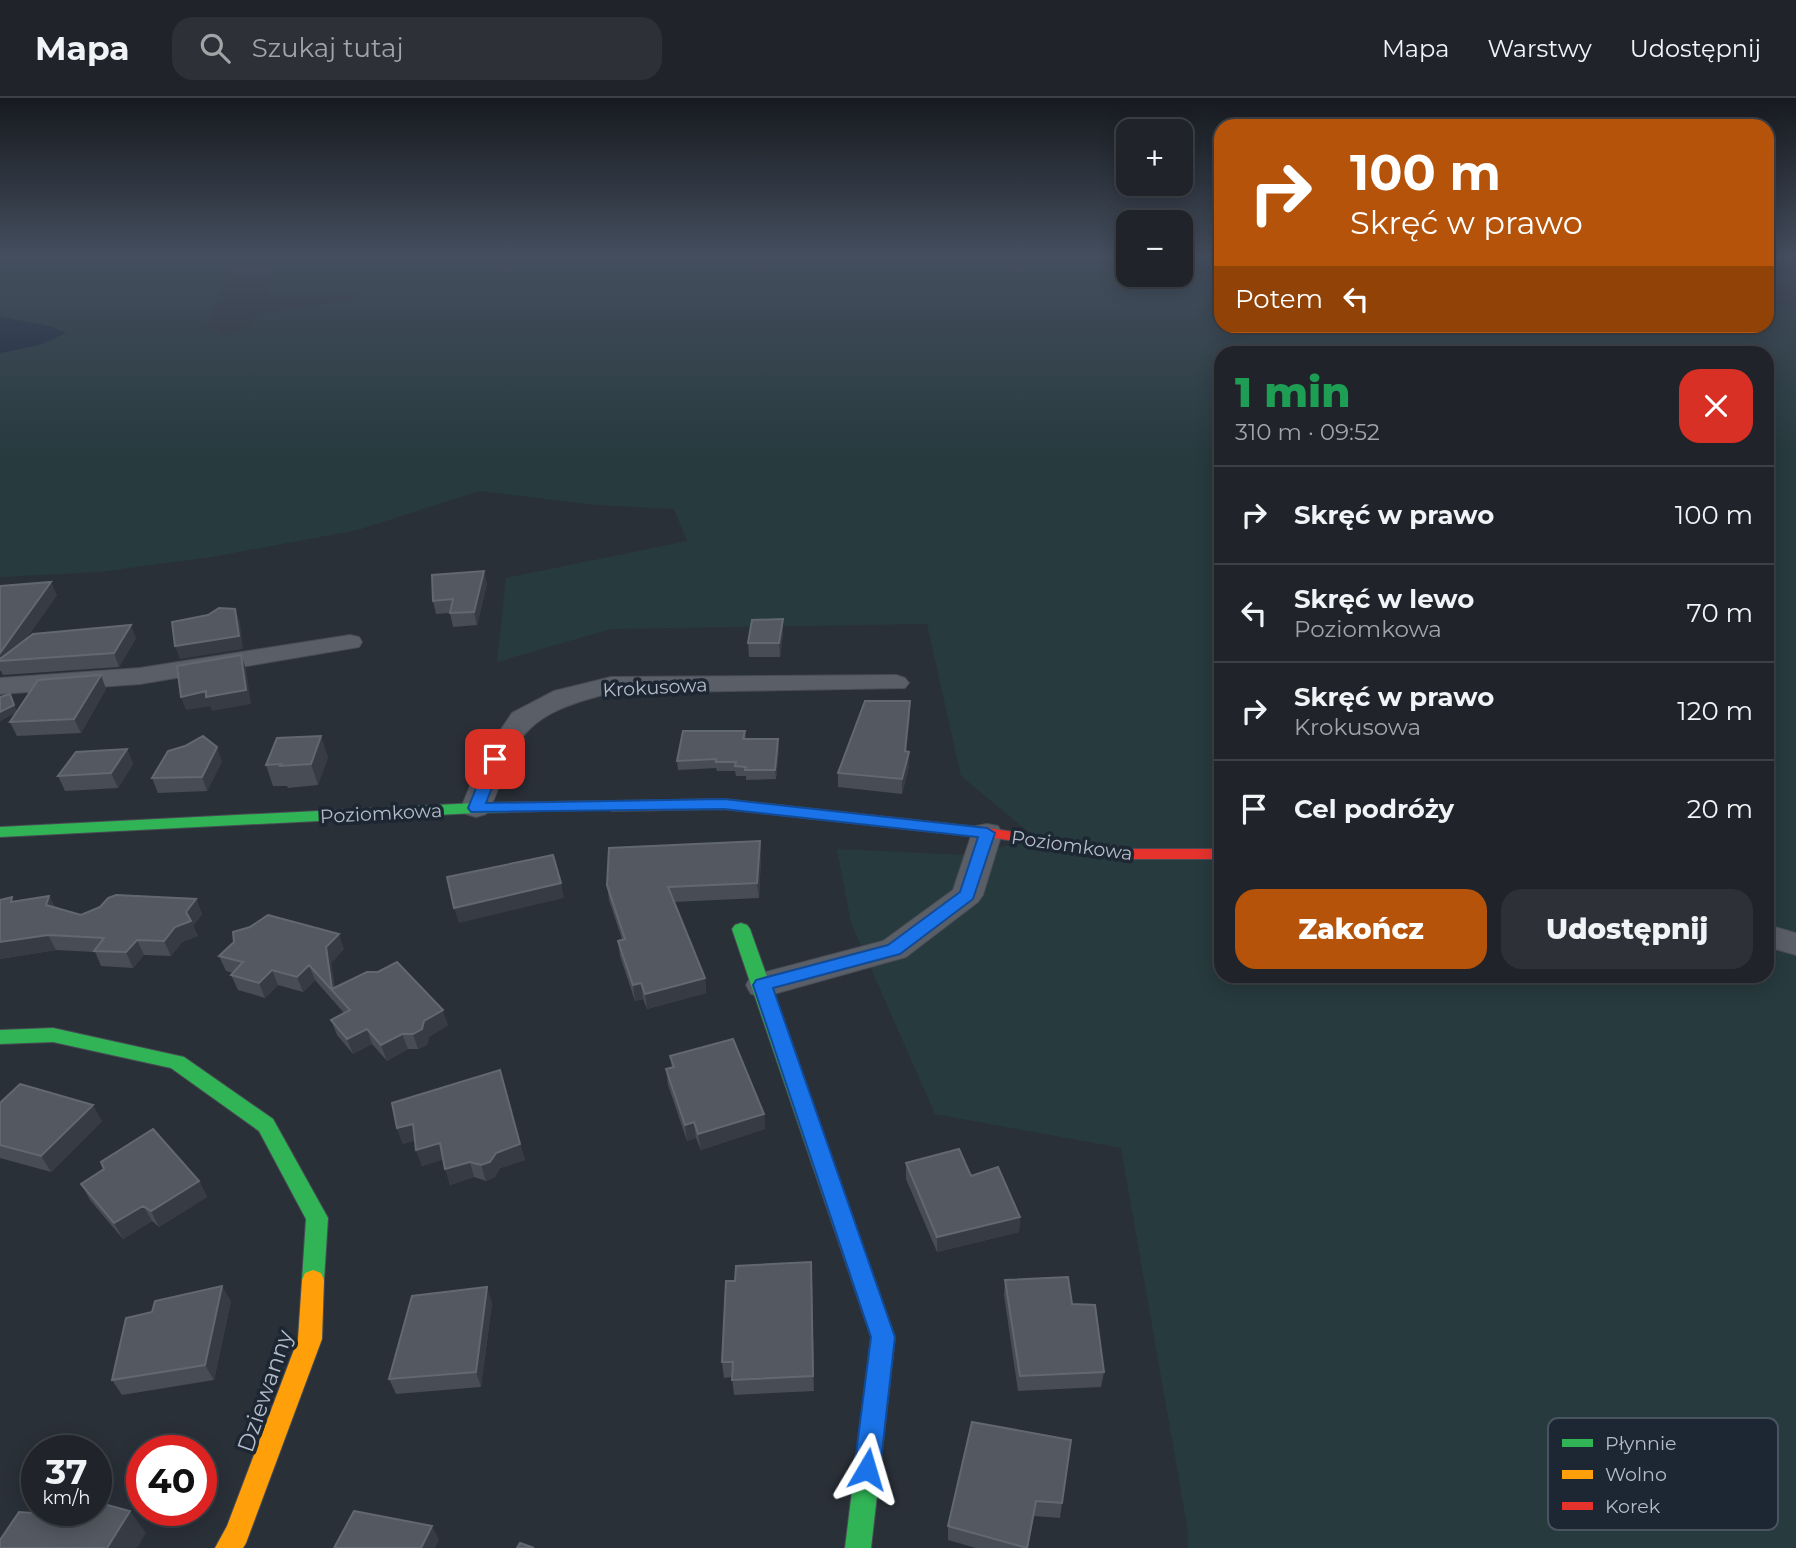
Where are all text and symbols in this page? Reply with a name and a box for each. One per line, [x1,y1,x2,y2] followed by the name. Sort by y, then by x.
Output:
[172,17,662,80] search box
[35,28,130,68] text: Mapa
[196,29,234,67] icon: search
[252,32,404,64] text: Szukaj tutaj
[1382,34,1449,63] text: Mapa
[1487,34,1592,63] text: Warstwy
[1630,34,1761,63] text: Udostępnij
[1116,119,1193,287] map controls
[1116,119,1193,196] button: +
[1350,143,1501,202] text: 100 m
[1235,147,1326,238] icon: right
[1350,203,1583,242] text: Skręć w prawo
[1116,210,1193,287] button: −
[1337,280,1375,318] icon: left
[1235,283,1323,315] text: Potem
[1235,366,1351,418] text: 1 min
[1679,369,1753,443] button: close
[1235,418,1380,446] text: 310 m · 09:52
[1235,496,1273,534] icon: right
[1294,499,1494,531] text: Skręć w prawo
[1675,499,1753,531] text: 100 m
[1294,583,1474,615] text: Skręć w lewo
[1235,594,1273,632] icon: left
[1687,597,1753,629] text: 70 m
[1294,615,1442,643] text: Poziomkowa
[602,673,708,702] street label: Krokusowa
[1294,681,1494,713] text: Skręć w prawo
[1235,692,1273,730] icon: right
[1677,695,1753,727] text: 120 m
[1294,713,1421,741] text: Krokusowa
[465,729,525,789] pin
[476,740,514,778] icon: arrive
[1235,790,1273,828] icon: arrive
[1294,793,1454,825] text: Cel podróży
[1687,793,1753,825] text: 20 m
[319,799,443,828] street label: Poziomkowa
[1010,826,1134,865] street label: Poziomkowa
[1235,889,1487,969] button: Zakończ
[1501,889,1753,969] button: Udostępnij
[231,1326,299,1456] street label: Dziewanny
[1548,1418,1778,1530] legend
[830,1432,904,1506] position arrow
[1605,1432,1676,1455] text: Płynnie
[126,1435,217,1526] speed limit sign: 40
[45,1450,88,1493] text: 37
[1605,1463,1667,1486] text: Wolno
[42,1487,91,1509] text: km/h
[1605,1495,1661,1518] text: Korek

